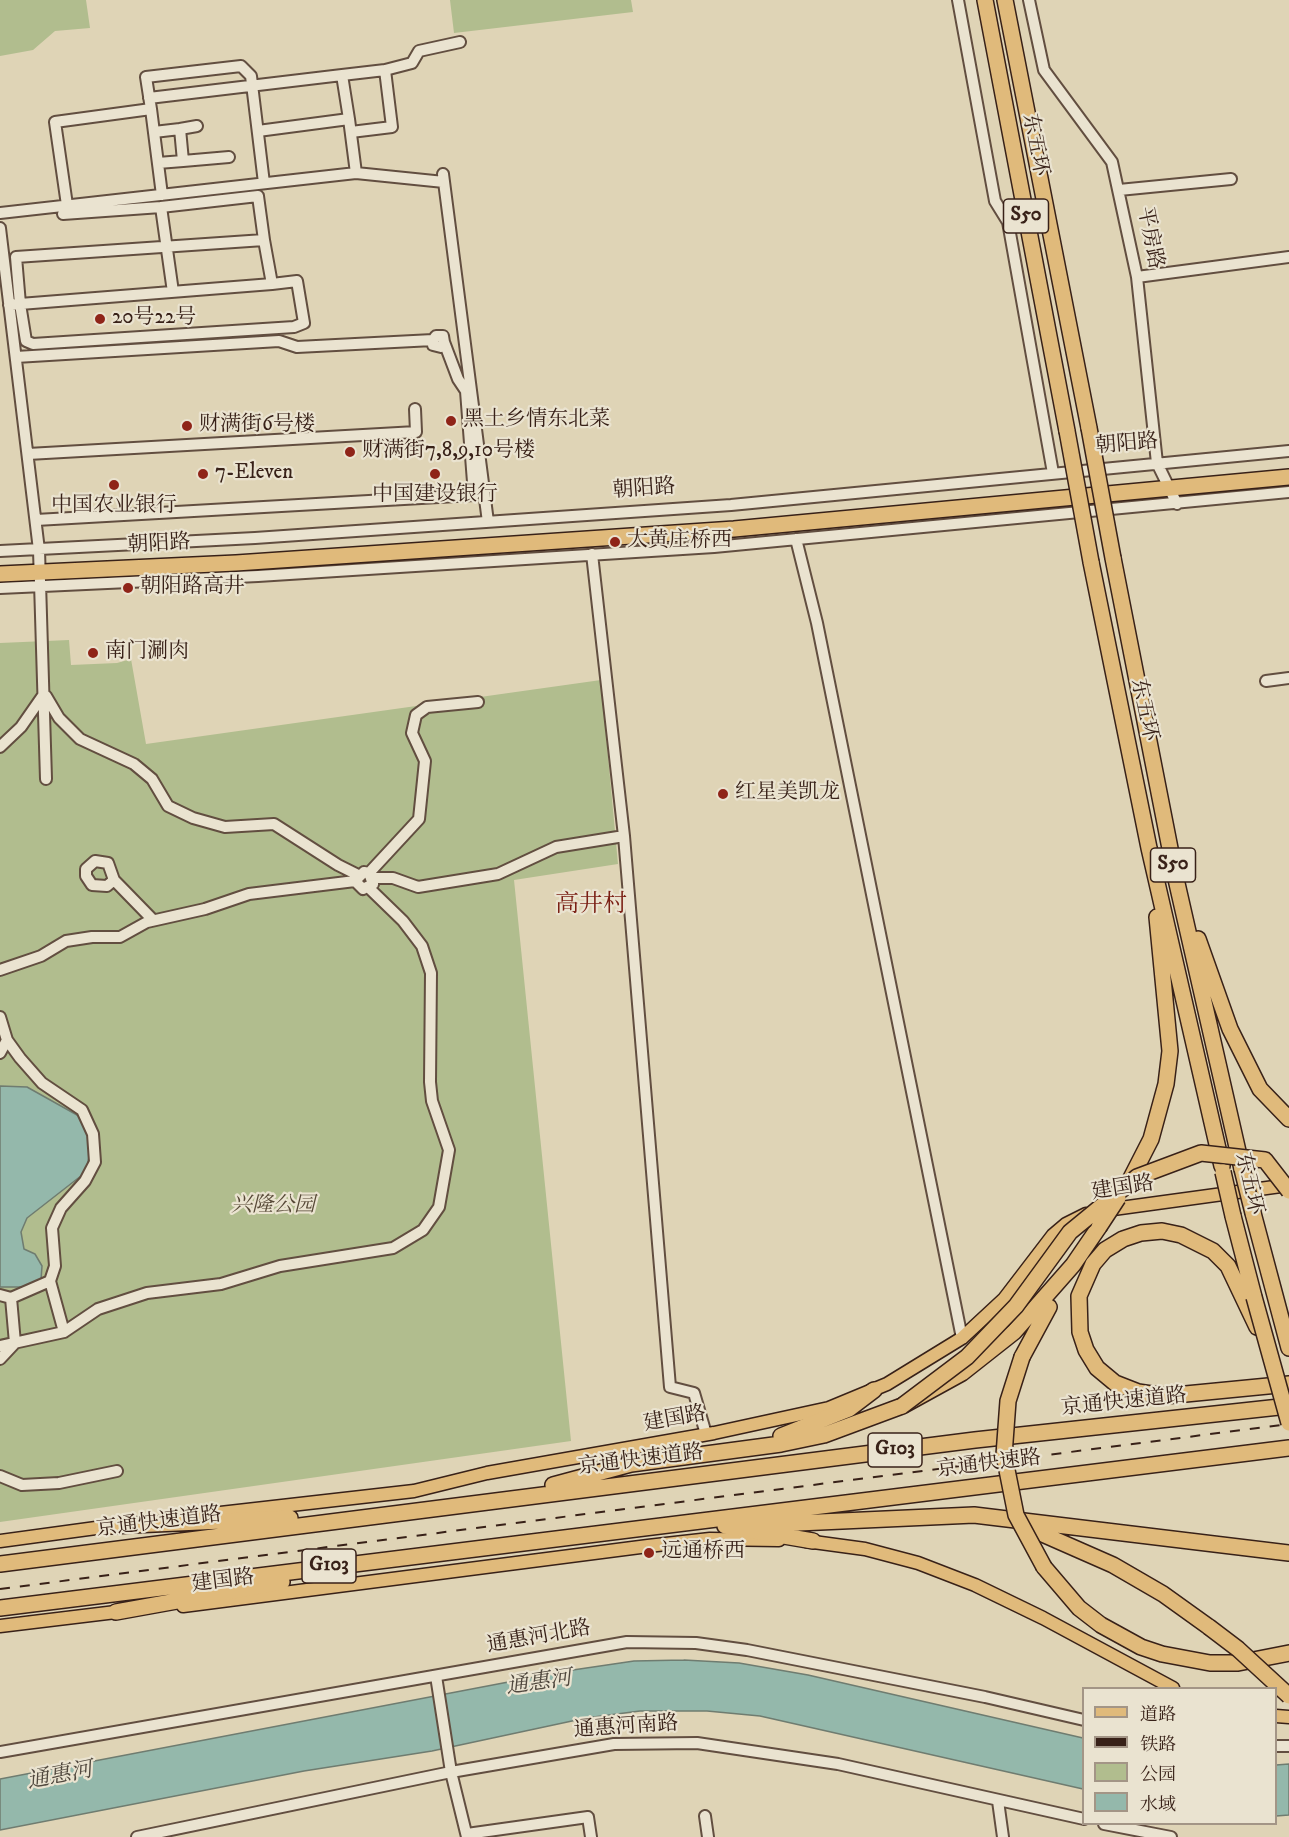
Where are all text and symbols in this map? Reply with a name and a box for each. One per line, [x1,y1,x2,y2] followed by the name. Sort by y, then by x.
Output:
[1016,112,1052,178] street label: 东五环
[1004,199,1048,233] road number: S50
[1131,205,1167,271] street label: 平房路
[112,306,196,332] place label: 20号22号
[93,312,107,326] marker: 20号22号
[463,408,610,434] place label: 黑土乡情东北菜
[199,413,315,439] place label: 财满街6号楼
[444,414,458,428] marker: 黑土乡情东北菜
[180,419,194,433] marker: 财满街6号楼
[1095,430,1159,460] street label: 朝阳路
[362,439,535,465] place label: 财满街7,8,9,10号楼
[343,445,357,459] marker: 财满街7,8,9,10号楼
[215,461,293,487] place label: 7-Eleven
[196,467,210,481] marker: 7-Eleven
[428,467,442,481] marker: 中国建设银行
[612,475,676,505] street label: 朝阳路
[107,478,121,492] marker: 中国农业银行
[372,483,498,509] place label: 中国建设银行
[51,494,177,520] place label: 中国农业银行
[627,529,732,555] place label: 大黄庄桥西
[127,531,191,559] street label: 朝阳路
[608,535,622,549] marker: 大黄庄桥西
[140,575,245,601] place label: 朝阳路高井
[121,581,135,595] marker: 朝阳路高井
[105,640,189,666] place label: 南门涮肉
[86,646,100,660] marker: 南门涮肉
[1124,677,1162,743] street label: 东五环
[735,781,840,807] place label: 红星美凯龙
[716,787,730,801] marker: 红星美凯龙
[1150,848,1196,882] road number: S50
[555,892,627,920] district label: 高井村
[1229,1150,1267,1218] street label: 东五环
[1090,1172,1156,1206] street label: 建国路
[231,1194,315,1220] park label: 兴隆公园
[1060,1384,1188,1422] street label: 京通快速道路
[642,1402,708,1438] street label: 建国路
[868,1433,922,1467] road number: G103
[577,1441,705,1481] street label: 京通快速道路
[935,1446,1043,1484] street label: 京通快速路
[95,1503,223,1543] street label: 京通快速道路
[661,1540,745,1566] place label: 远通桥西
[642,1546,656,1560] marker: 远通桥西
[302,1549,356,1583] road number: G103
[190,1566,256,1598] street label: 建国路
[485,1616,593,1660] street label: 通惠河北路
[504,1666,574,1702] water label: 通惠河
[1082,1687,1277,1825] legend
[1140,1704,1176,1726] text: 道路
[573,1712,679,1744] street label: 通惠河南路
[1140,1734,1176,1756] text: 铁路
[25,1758,95,1796] water label: 通惠河
[1140,1764,1176,1786] text: 公园
[1140,1794,1176,1816] text: 水域

